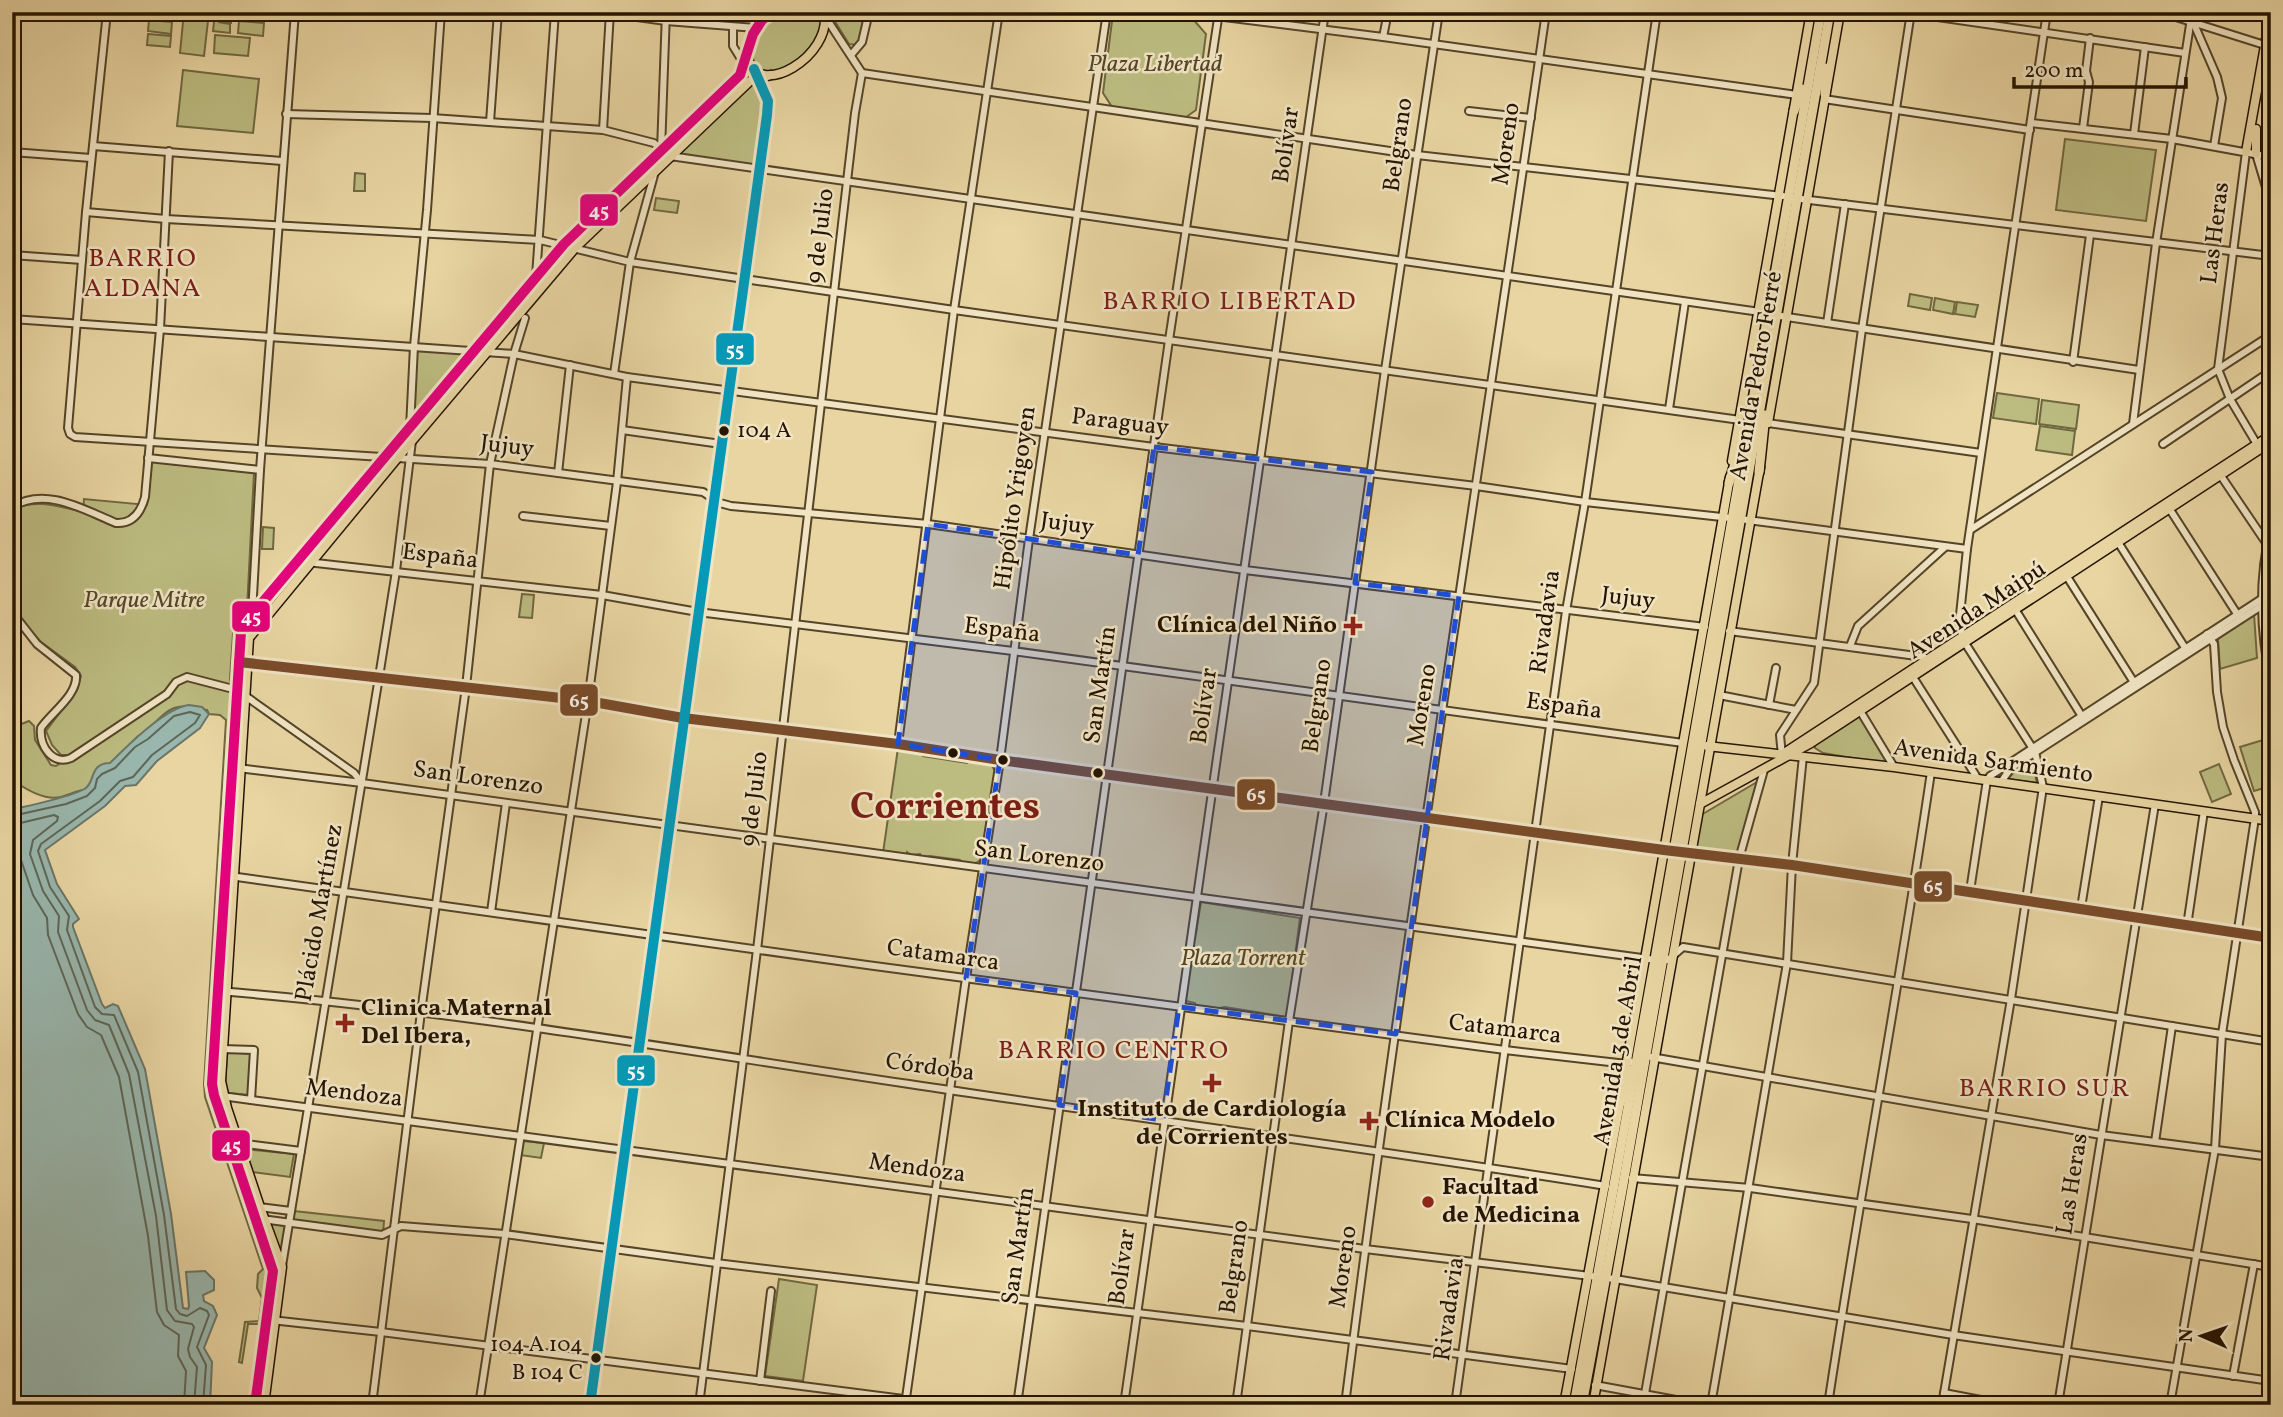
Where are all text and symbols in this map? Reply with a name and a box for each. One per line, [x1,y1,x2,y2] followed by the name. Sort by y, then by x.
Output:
[2014,46,2185,90] scale bar
[1087,48,1223,82] park label: Plaza Libertad
[2024,57,2084,86] text: 200 m
[1376,96,1422,194] street label: Belgrano
[1484,100,1530,188] street label: Moreno
[1265,105,1309,185] street label: Bolívar
[2193,180,2239,286] street label: Las Heras
[798,186,844,286] street label: 9 de Julio
[579,193,619,227] line badge: 45
[589,199,609,225] text: 45
[84,241,202,307] district label: BARRIO ALDANA
[1722,269,1792,483] street label: Avenida Pedro Ferré
[1103,284,1357,320] district label: BARRIO LIBERTAD
[715,332,755,366] line badge: 55
[726,338,744,364] text: 55
[1069,400,1171,446] street label: Paraguay
[986,404,1046,592] street label: Hipólito Yrigoyen
[737,416,791,447] place label: 104 A
[717,424,731,438] marker: 104 A
[478,427,536,467] street label: Jujuy
[1038,504,1096,546] street label: Jujuy
[400,535,480,579] street label: España
[1901,553,2053,669] street label: Avenida Maipú
[1522,568,1570,676] street label: Rivadavia
[1599,579,1657,619] street label: Jujuy
[83,584,205,618] park label: Parque Mitre
[231,600,271,633] line badge: 45
[241,605,261,631] text: 45
[962,609,1042,653] street label: España
[1157,609,1337,643] place label: Clínica del Niño
[1343,616,1363,636] marker: Clínica del Niño
[1076,624,1126,746] street label: San Martín
[1295,657,1341,755] street label: Belgrano
[1400,661,1446,749] street label: Moreno
[1183,666,1227,746] street label: Bolívar
[559,683,599,717] line badge: 65
[1524,685,1604,729] street label: España
[569,689,589,715] text: 65
[1891,731,2095,793] street label: Avenida Sarmiento
[946,746,960,760] unlabelled marker
[732,749,778,849] street label: 9 de Julio
[411,753,545,805] street label: San Lorenzo
[996,753,1010,767] unlabelled marker
[1091,766,1105,780] unlabelled marker
[1236,778,1276,811] line badge: 65
[850,782,1040,835] district label: Corrientes
[1246,783,1266,809] text: 65
[288,821,352,1005] street label: Plácido Martínez
[972,832,1106,882] street label: San Lorenzo
[1913,870,1953,903] line badge: 65
[1923,875,1943,901] text: 65
[884,931,1002,981] street label: Catamarca
[1180,942,1307,976] park label: Plaza Torrent
[1586,953,1652,1149] street label: Avenida 3 de Abril
[361,992,552,1054] place label: Clinica Maternal Del Ibera,
[1447,1006,1563,1054] street label: Catamarca
[335,1013,355,1033] marker: Clinica Maternal Del Ibera,
[998,1033,1230,1069] district label: BARRIO CENTRO
[883,1045,977,1091] street label: Córdoba
[616,1054,656,1087] line badge: 55
[627,1059,645,1085] text: 55
[303,1071,405,1117] street label: Mendoza
[1959,1071,2131,1107] district label: BARRIO SUR
[1202,1073,1222,1093] marker: Instituto de Cardiología de Corrientes
[1078,1093,1347,1155] place label: Instituto de Cardiología de Corrientes
[1385,1104,1555,1138] place label: Clínica Modelo
[1359,1111,1379,1131] marker: Clínica Modelo
[211,1129,251,1162] line badge: 45
[2048,1131,2098,1237] street label: Las Heras
[221,1134,241,1160] text: 45
[866,1145,968,1193] street label: Mendoza
[1442,1171,1580,1233] place label: Facultad de Medicina
[994,1185,1044,1307] street label: San Martín
[1420,1194,1436,1210] marker: Facultad de Medicina
[1212,1218,1258,1316] street label: Belgrano
[1321,1223,1367,1311] street label: Moreno
[1101,1227,1145,1307] street label: Bolívar
[1426,1255,1474,1363] street label: Rivadavia
[2168,1302,2238,1372] north arrow
[2174,1328,2200,1343] text: N
[490,1330,583,1389] place label: 104 A 104 B 104 C
[589,1351,603,1365] marker: 104 A 104 B 104 C

